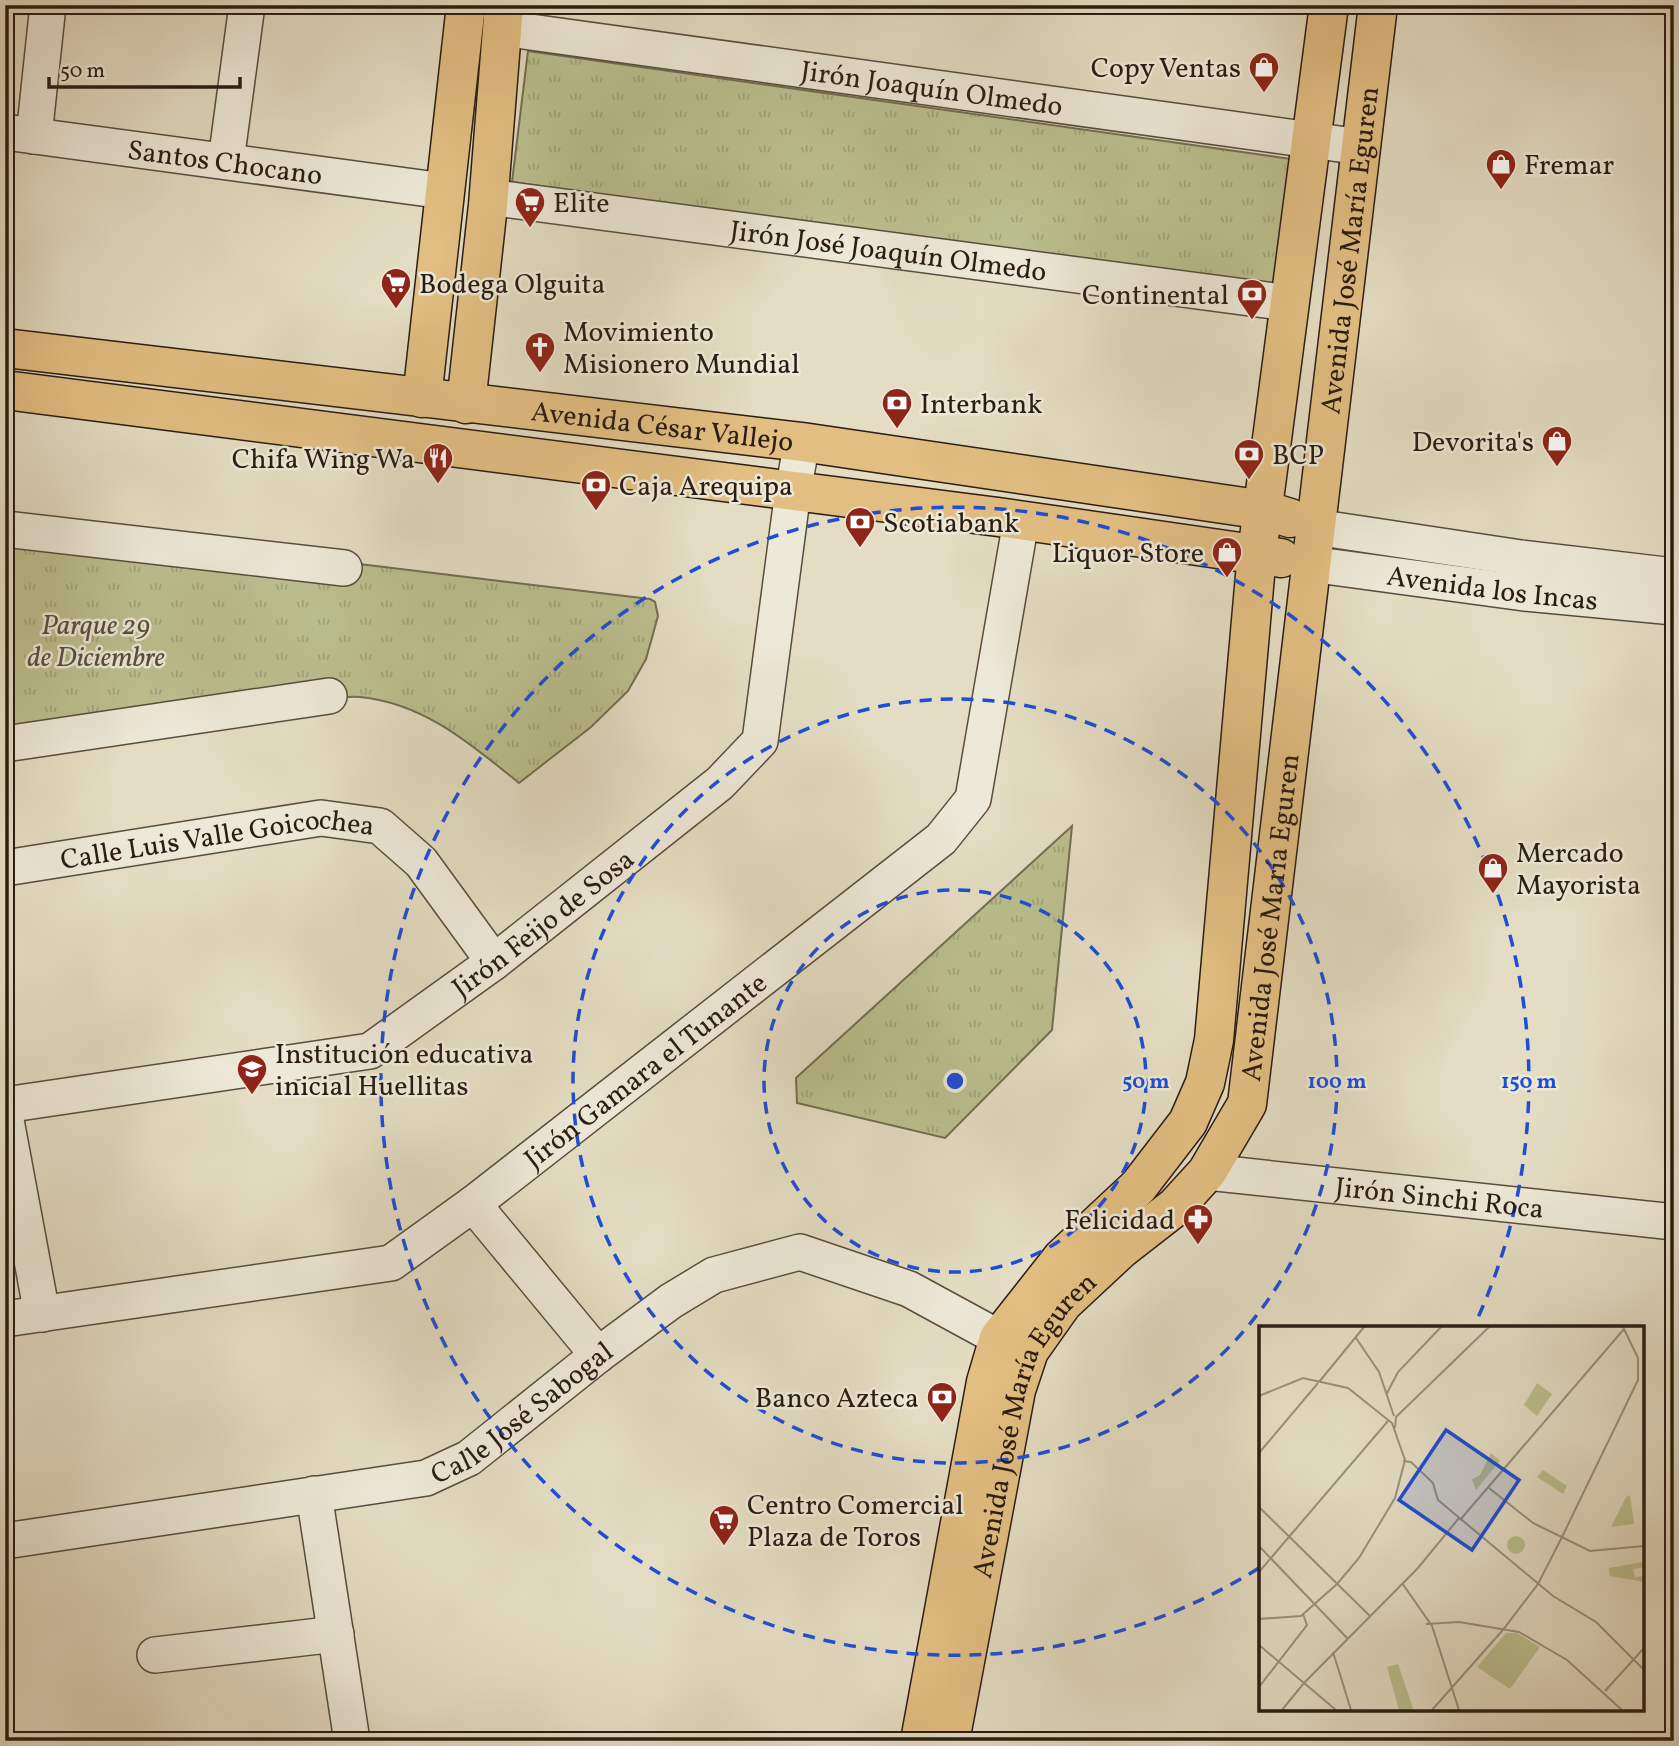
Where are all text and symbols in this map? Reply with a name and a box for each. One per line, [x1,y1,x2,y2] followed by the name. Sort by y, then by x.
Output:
[49,46,240,90] scale bar
[1091,50,1241,89] place label: Copy Ventas
[1247,50,1281,94] shop icon: Copy Ventas
[798,53,1065,127] street label: Jirón Joaquín Olmedo
[60,57,105,86] text: 50 m
[1312,84,1390,416] street label: Avenida José María Eguren
[125,132,325,196] street label: Santos Chocano
[1484,147,1518,191] shop icon: Fremar
[1524,147,1615,186] place label: Fremar
[513,185,547,229] supermarket icon: Elite
[553,185,609,224] place label: Elite
[727,212,1049,293] street label: Jirón José Joaquín Olmedo
[379,266,413,310] supermarket icon: Bodega Olguita
[419,266,605,305] place label: Bodega Olguita
[1082,277,1229,316] place label: Continental
[1235,277,1269,321] bank icon: Continental
[563,314,800,385] place label: Movimiento Misionero Mundial
[523,330,557,374] church icon: Movimiento Misionero Mundial
[880,386,914,430] bank icon: Interbank
[920,386,1042,425] place label: Interbank
[529,393,795,463] street label: Avenida César Vallejo
[1412,424,1534,463] place label: Devorita's
[1540,424,1574,468] shop icon: Devorita's
[1232,437,1266,481] bank icon: BCP
[1272,437,1324,476] place label: BCP
[232,441,415,480] place label: Chifa Wing Wa
[421,441,455,485] restaurant icon: Chifa Wing Wa
[579,468,613,512] bank icon: Caja Arequipa
[619,468,793,507] place label: Caja Arequipa
[843,505,877,549] bank icon: Scotiabank
[883,505,1019,544] place label: Scotiabank
[1052,535,1204,574] place label: Liquor Store
[1210,535,1244,579] shop icon: Liquor Store
[1384,558,1599,622] street label: Avenida los Incas
[27,607,165,678] park label: Parque 29 de Diciembre
[1233,752,1311,1084] street label: Avenida José María Eguren
[58,801,377,881] street label: Calle Luis Valle Goicochea
[1516,835,1641,906] place label: Mercado Mayorista
[445,841,644,1008] street label: Jirón Feijo de Sosa
[1476,851,1510,895] shop icon: Mercado Mayorista
[517,965,776,1179] street label: Jirón Gamara el Tunante
[275,1036,534,1107] place label: Institución educativa inicial Huellitas
[235,1052,269,1096] school or university icon: Institución educativa inicial Huellitas
[1122,1068,1170,1097] text: 50 m
[1307,1068,1367,1097] text: 100 m
[1501,1068,1557,1097] text: 150 m
[943,1069,967,1093] centre of rings
[1333,1169,1546,1230] street label: Jirón Sinchi Roca
[1064,1202,1175,1241] place label: Felicidad
[1181,1202,1215,1246] pharmacy icon: Felicidad
[964,1264,1106,1582] street label: Avenida José María Eguren
[1259,1326,1644,1711] inset map
[425,1333,622,1495] street label: Calle José Sabogal
[755,1380,919,1419] place label: Banco Azteca
[925,1380,959,1424] bank icon: Banco Azteca
[747,1487,964,1558] place label: Centro Comercial Plaza de Toros
[707,1503,741,1547] supermarket icon: Centro Comercial Plaza de Toros

